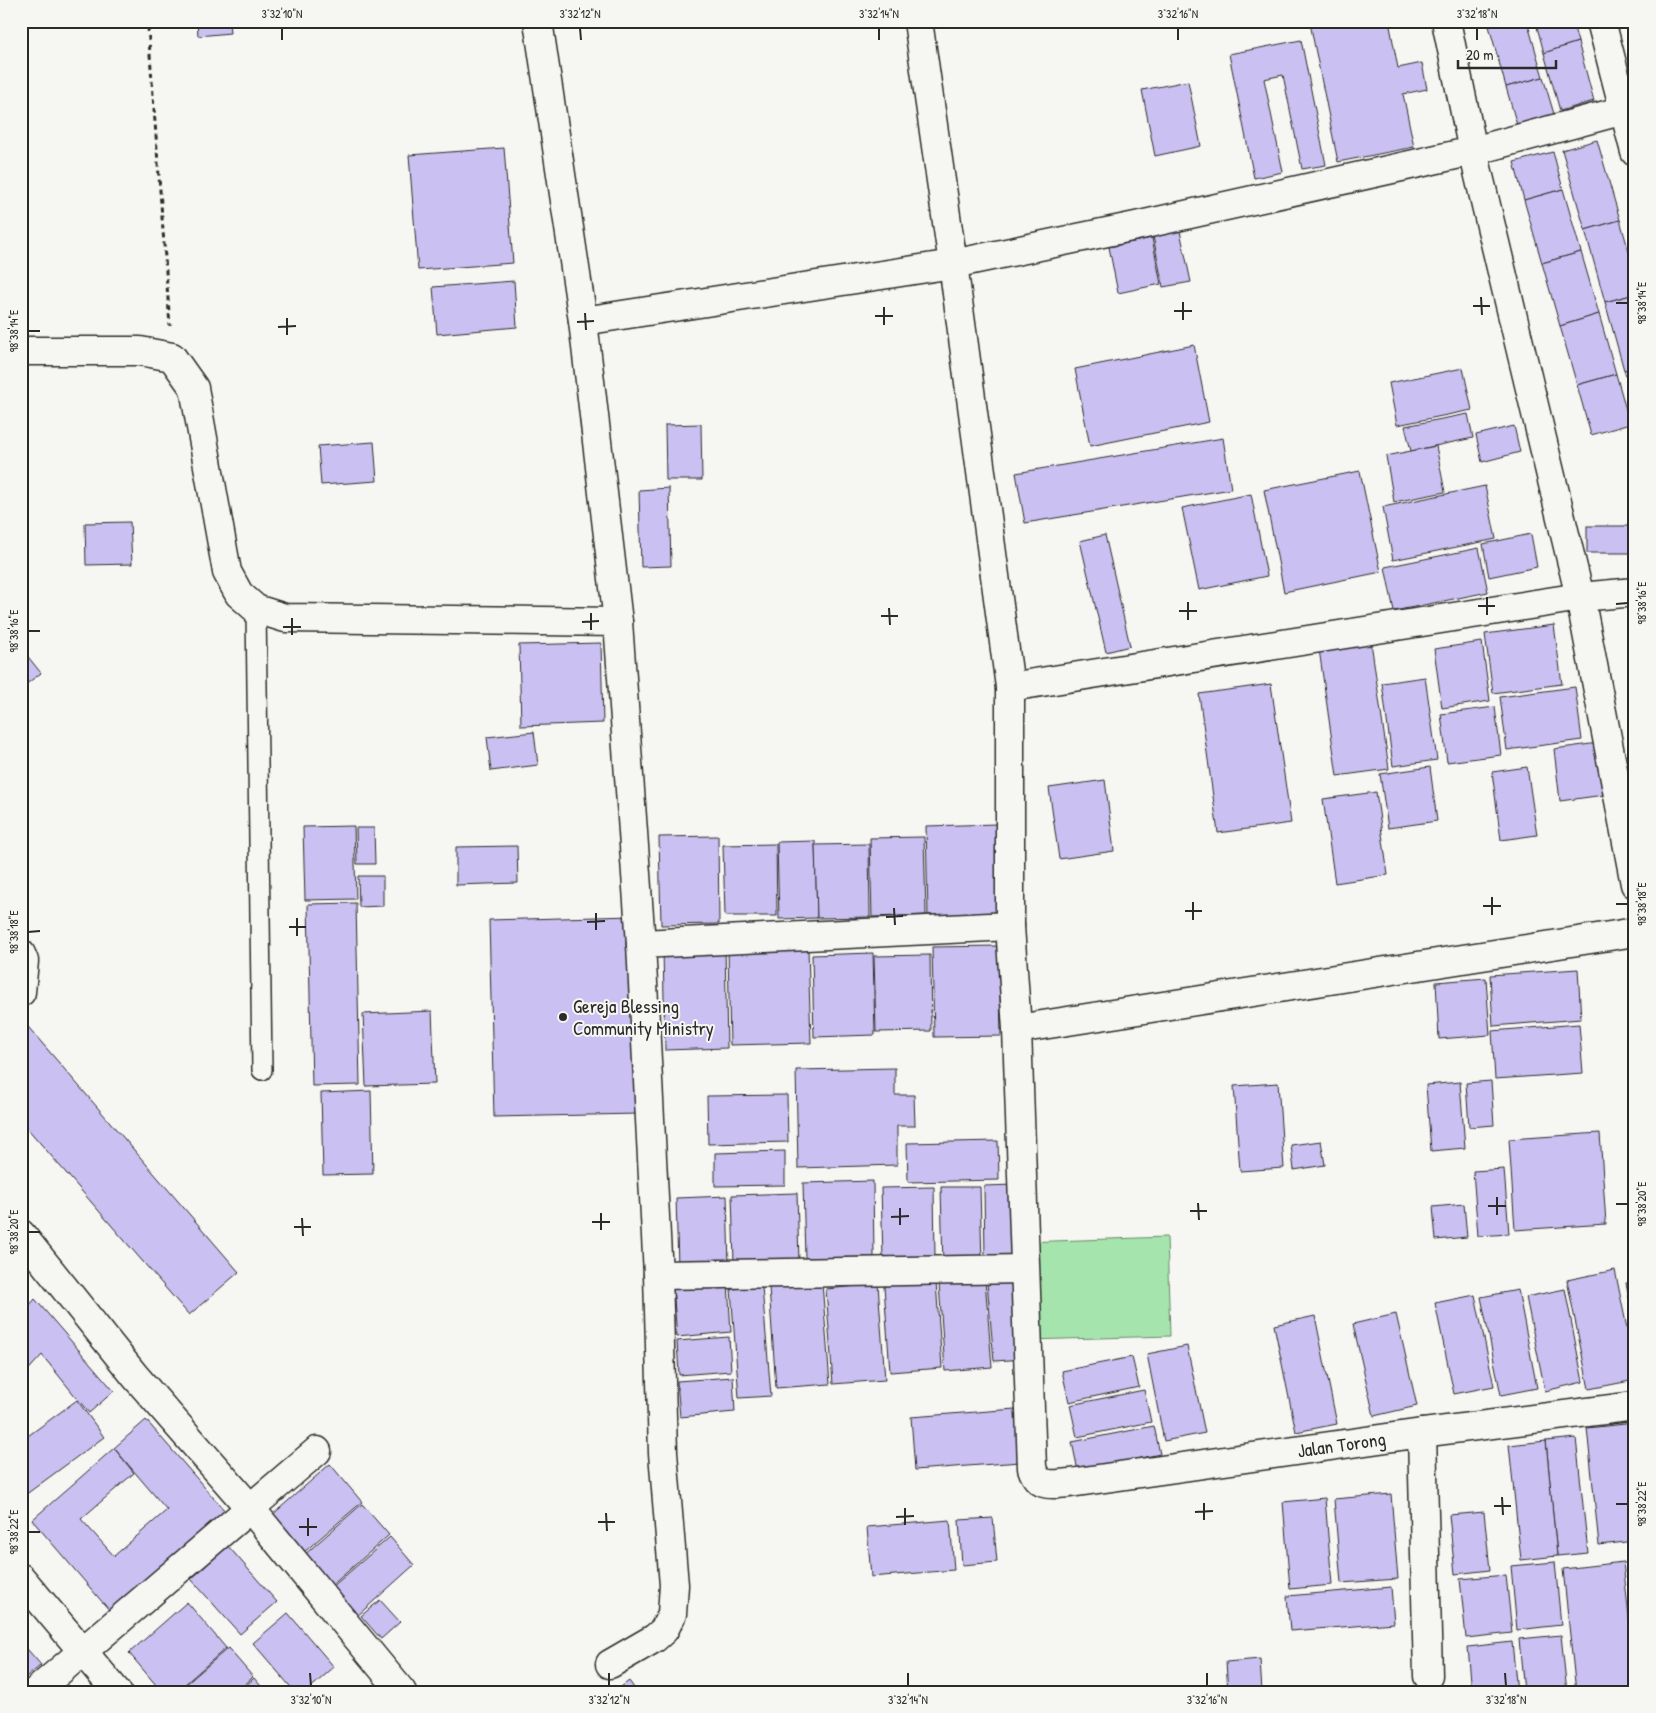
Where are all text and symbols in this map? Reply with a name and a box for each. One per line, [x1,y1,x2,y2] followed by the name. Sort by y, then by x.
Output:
[262,5,302,22] text: 3°32'10"N
[559,5,601,22] text: 3°32'12"N
[859,5,899,22] text: 3°32'14"N
[1158,5,1198,22] text: 3°32'16"N
[1457,5,1497,22] text: 3°32'18"N
[1458,38,1556,70] scale bar
[1466,44,1493,65] text: 20 m
[1633,281,1650,324] text: 98°38'14"E
[5,309,22,352] text: 98°38'14"E
[1633,581,1650,625] text: 98°38'16"E
[5,609,22,653] text: 98°38'16"E
[1633,882,1650,926] text: 98°38'18"E
[5,910,22,954] text: 98°38'18"E
[573,993,714,1041] place label: Gereja Blessing Community Ministry
[557,1011,569,1023] marker: Gereja Blessing Community Ministry
[1633,1181,1650,1226] text: 98°38'20"E
[5,1209,22,1254] text: 98°38'20"E
[1296,1425,1387,1464] street label: Jalan Torong
[1633,1481,1650,1527] text: 98°38'22"E
[5,1509,22,1555] text: 98°38'22"E
[291,1691,331,1708] text: 3°32'10"N
[588,1691,630,1708] text: 3°32'12"N
[888,1691,928,1708] text: 3°32'14"N
[1187,1691,1227,1708] text: 3°32'16"N
[1486,1691,1526,1708] text: 3°32'18"N

